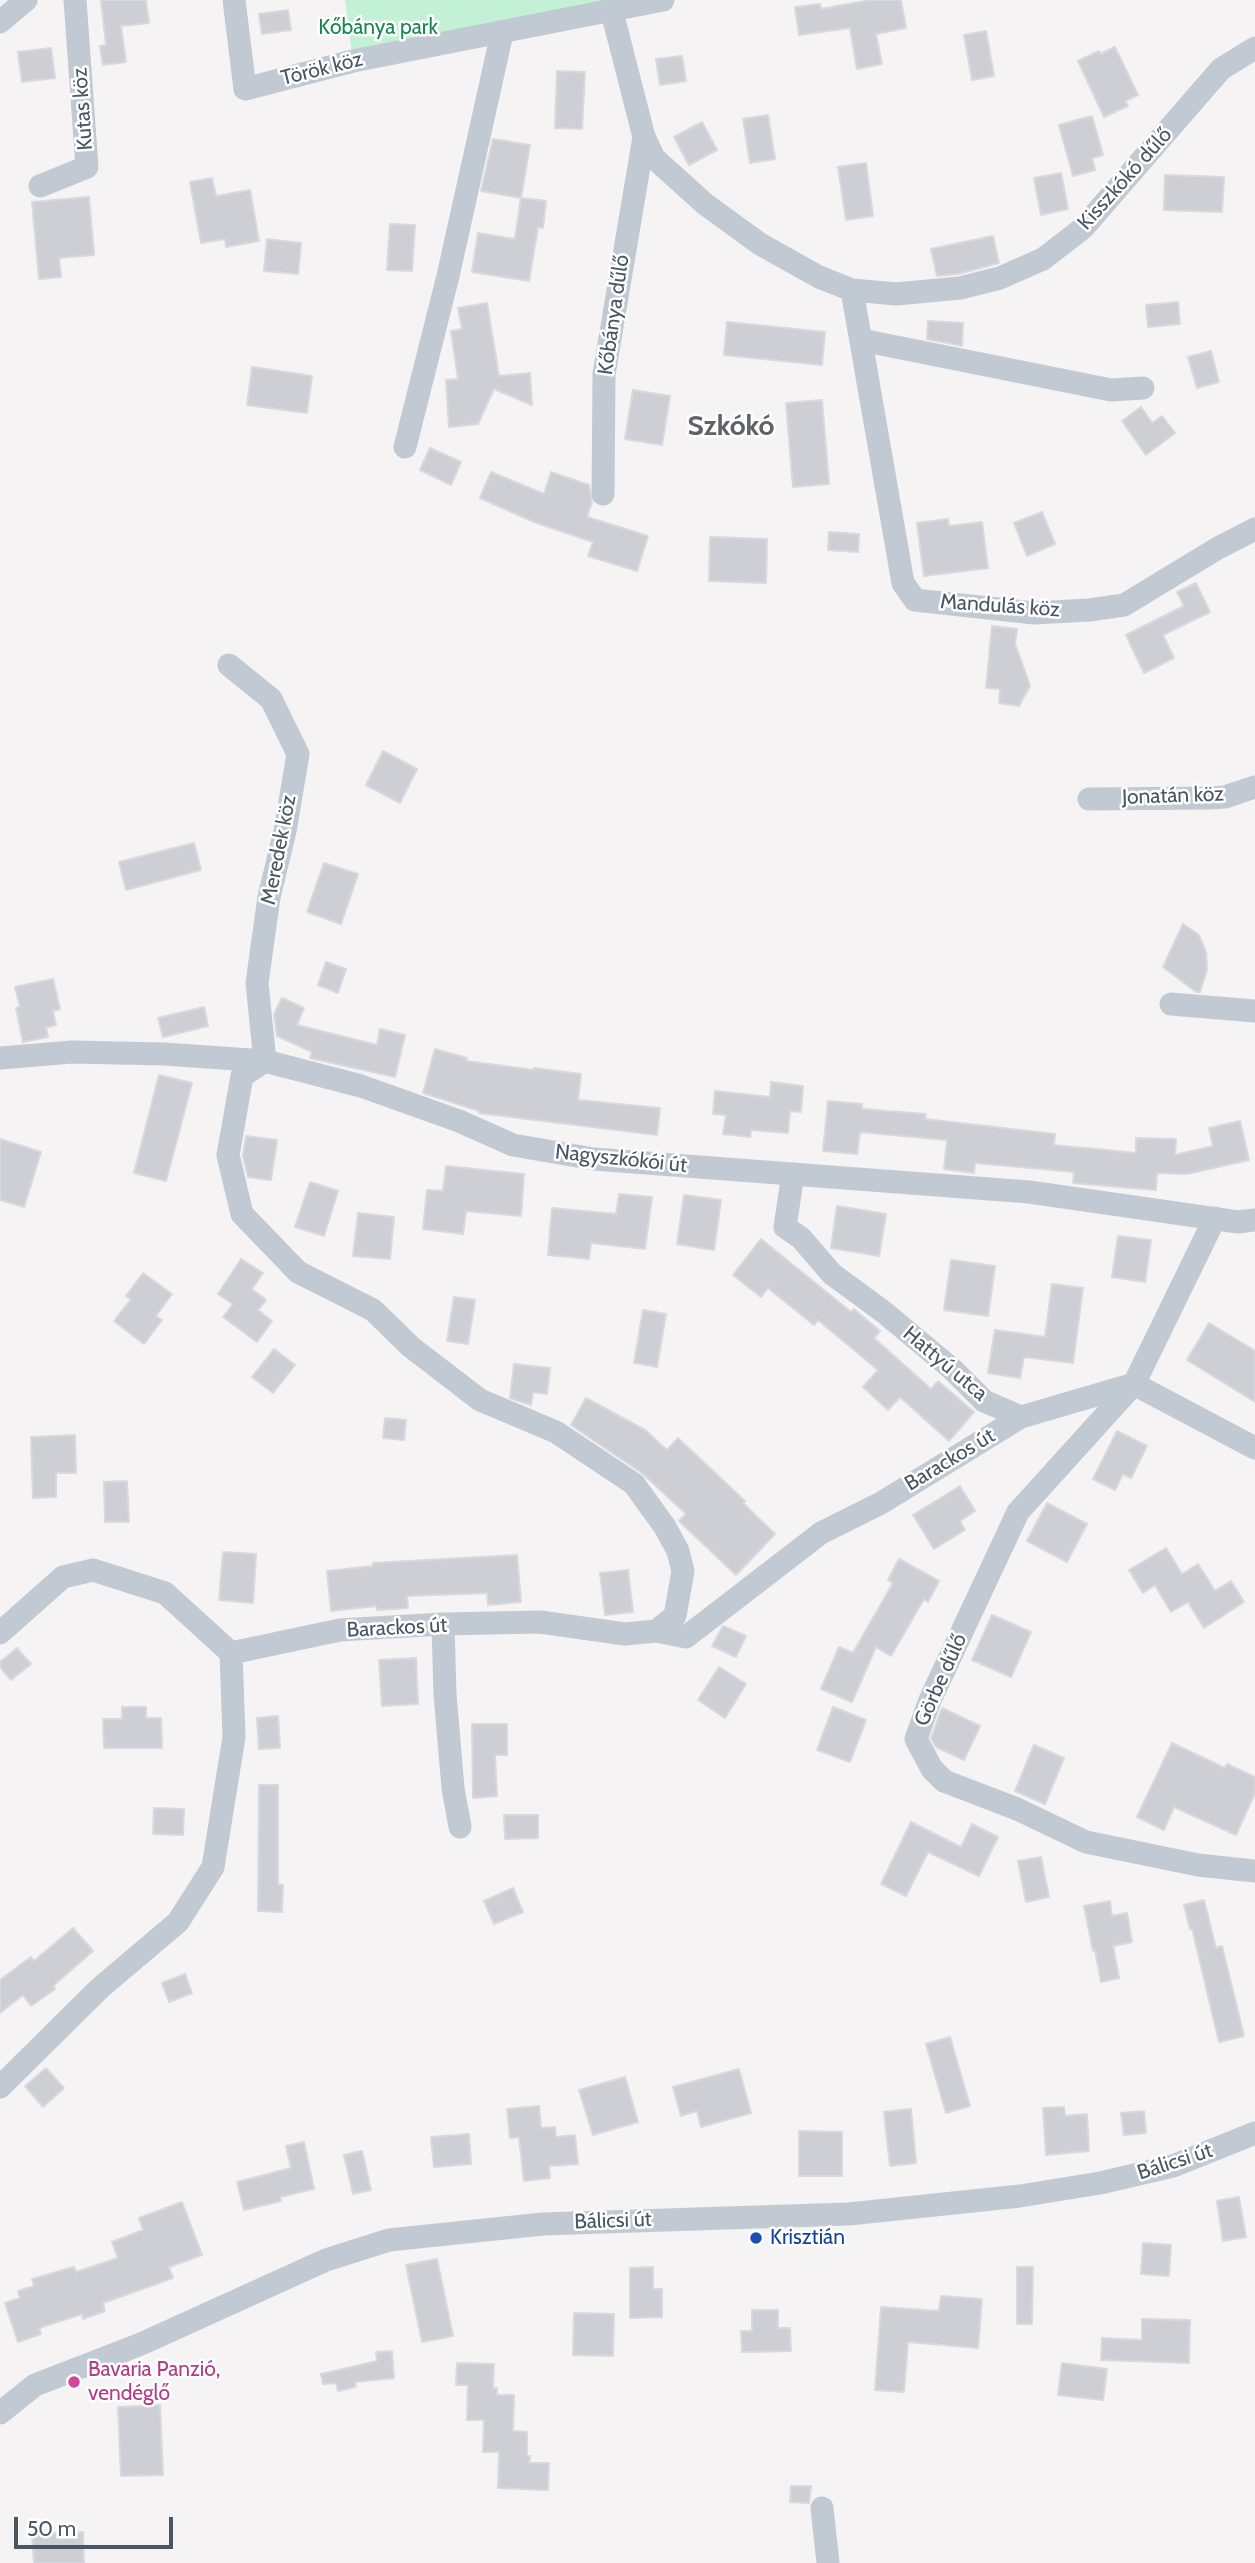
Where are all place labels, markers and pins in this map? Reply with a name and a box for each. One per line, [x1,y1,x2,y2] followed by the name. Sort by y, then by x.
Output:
[770,2225,845,2251] place label: Krisztián
[748,2230,764,2246] marker: Krisztián
[88,2357,220,2407] place label: Bavaria Panzió, vendéglő
[66,2374,82,2390] marker: Bavaria Panzió, vendéglő

